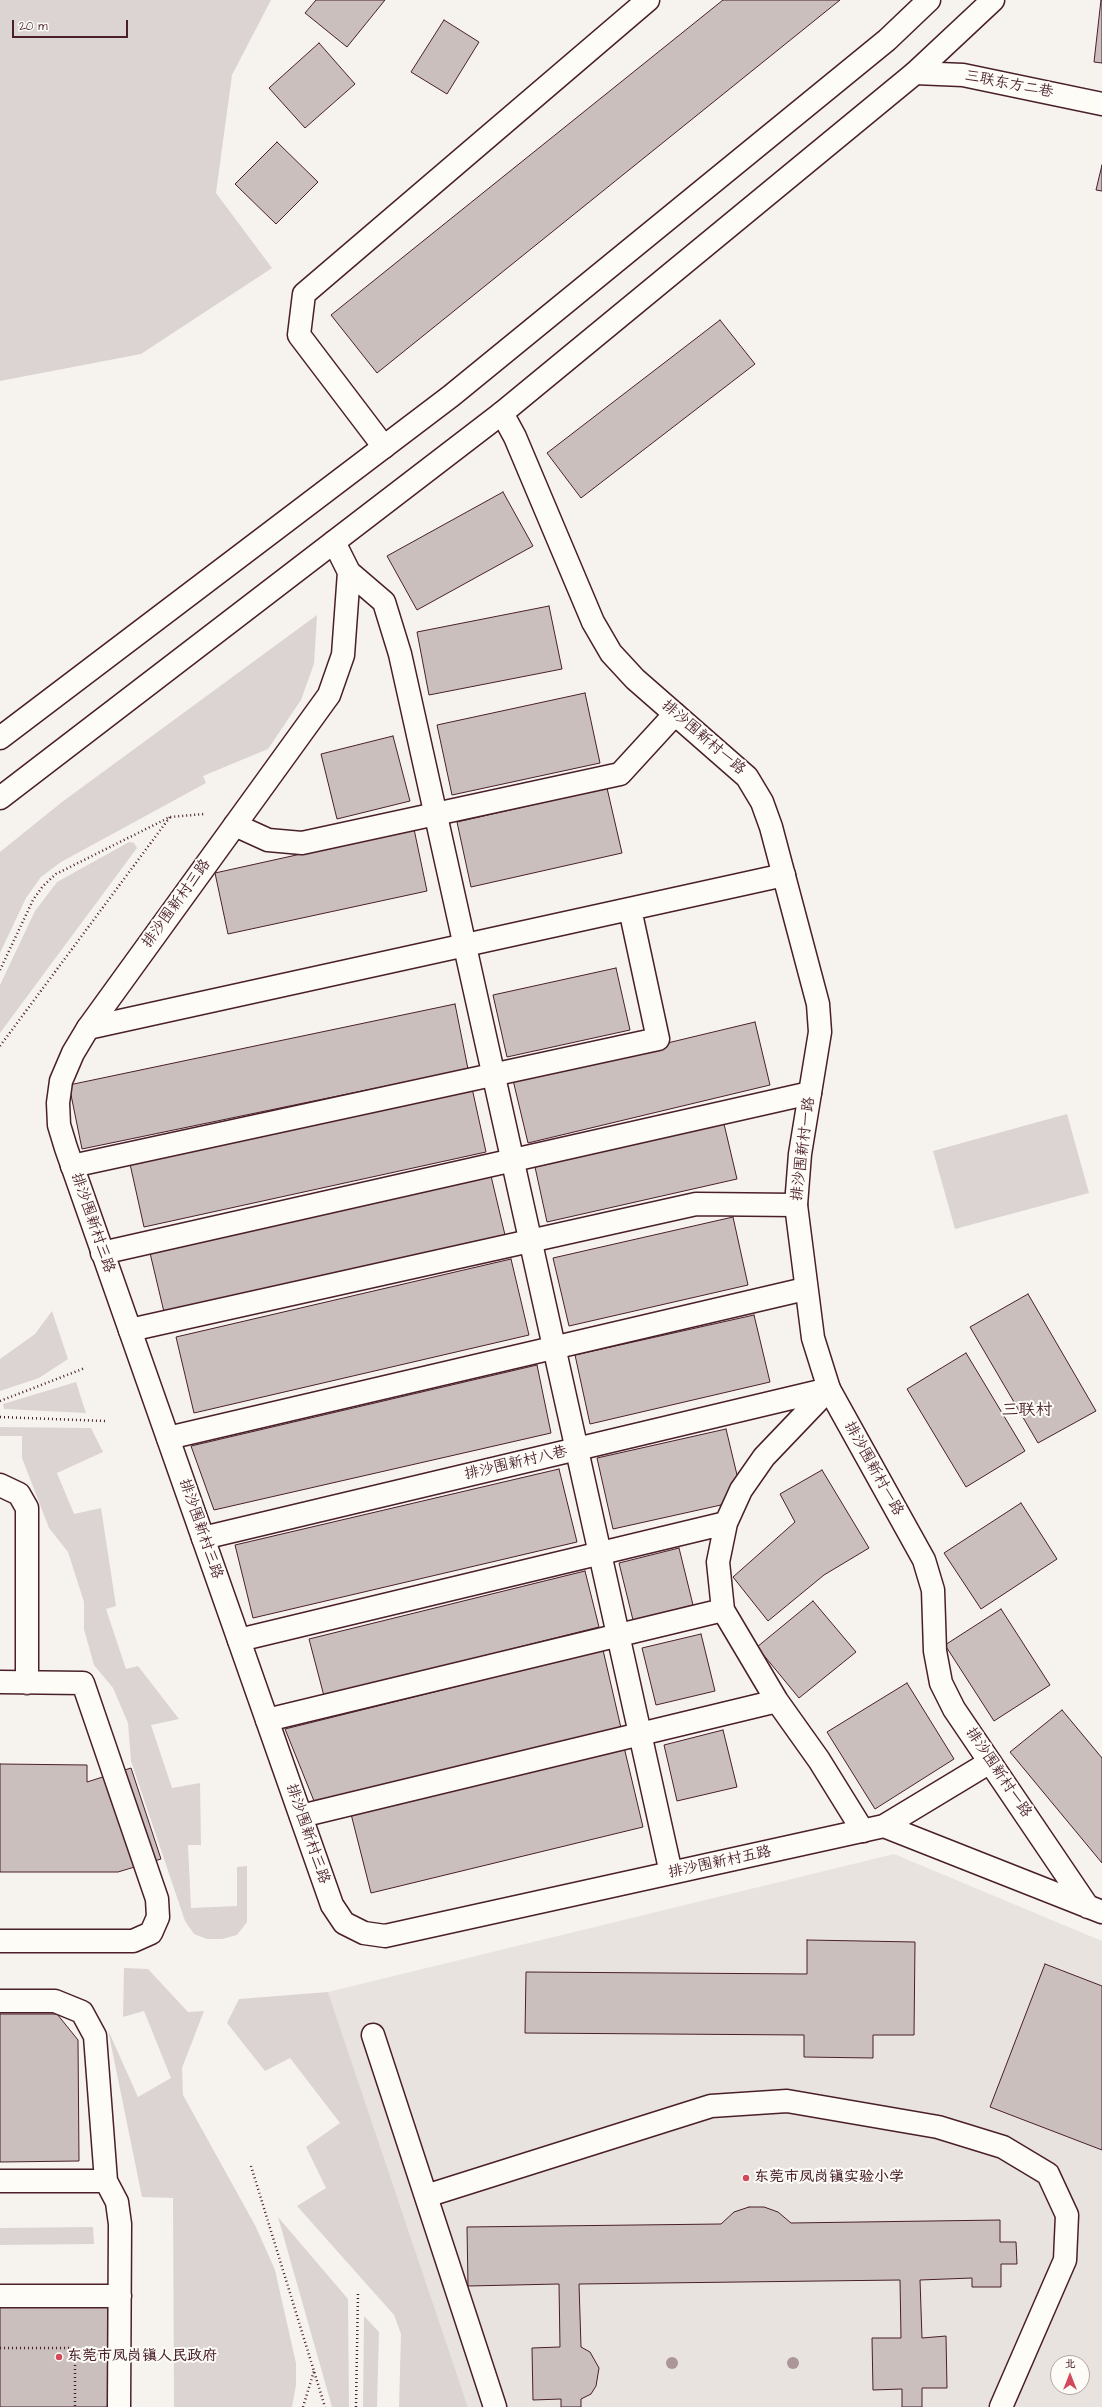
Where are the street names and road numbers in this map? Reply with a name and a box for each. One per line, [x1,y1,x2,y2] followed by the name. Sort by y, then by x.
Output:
[963,68,1055,102] street label: 三联东方二巷
[657,697,749,779] street label: 排沙围新村一路
[139,856,215,952] street label: 排沙围新村三路
[789,1096,819,1202] street label: 排沙围新村一路
[66,1170,118,1276] street label: 排沙围新村三路
[840,1419,906,1519] street label: 排沙围新村一路
[463,1443,569,1485] street label: 排沙围新村八巷
[174,1476,226,1582] street label: 排沙围新村三路
[961,1724,1035,1822] street label: 排沙围新村一路
[281,1781,333,1887] street label: 排沙围新村三路
[667,1843,773,1883] street label: 排沙围新村五路

